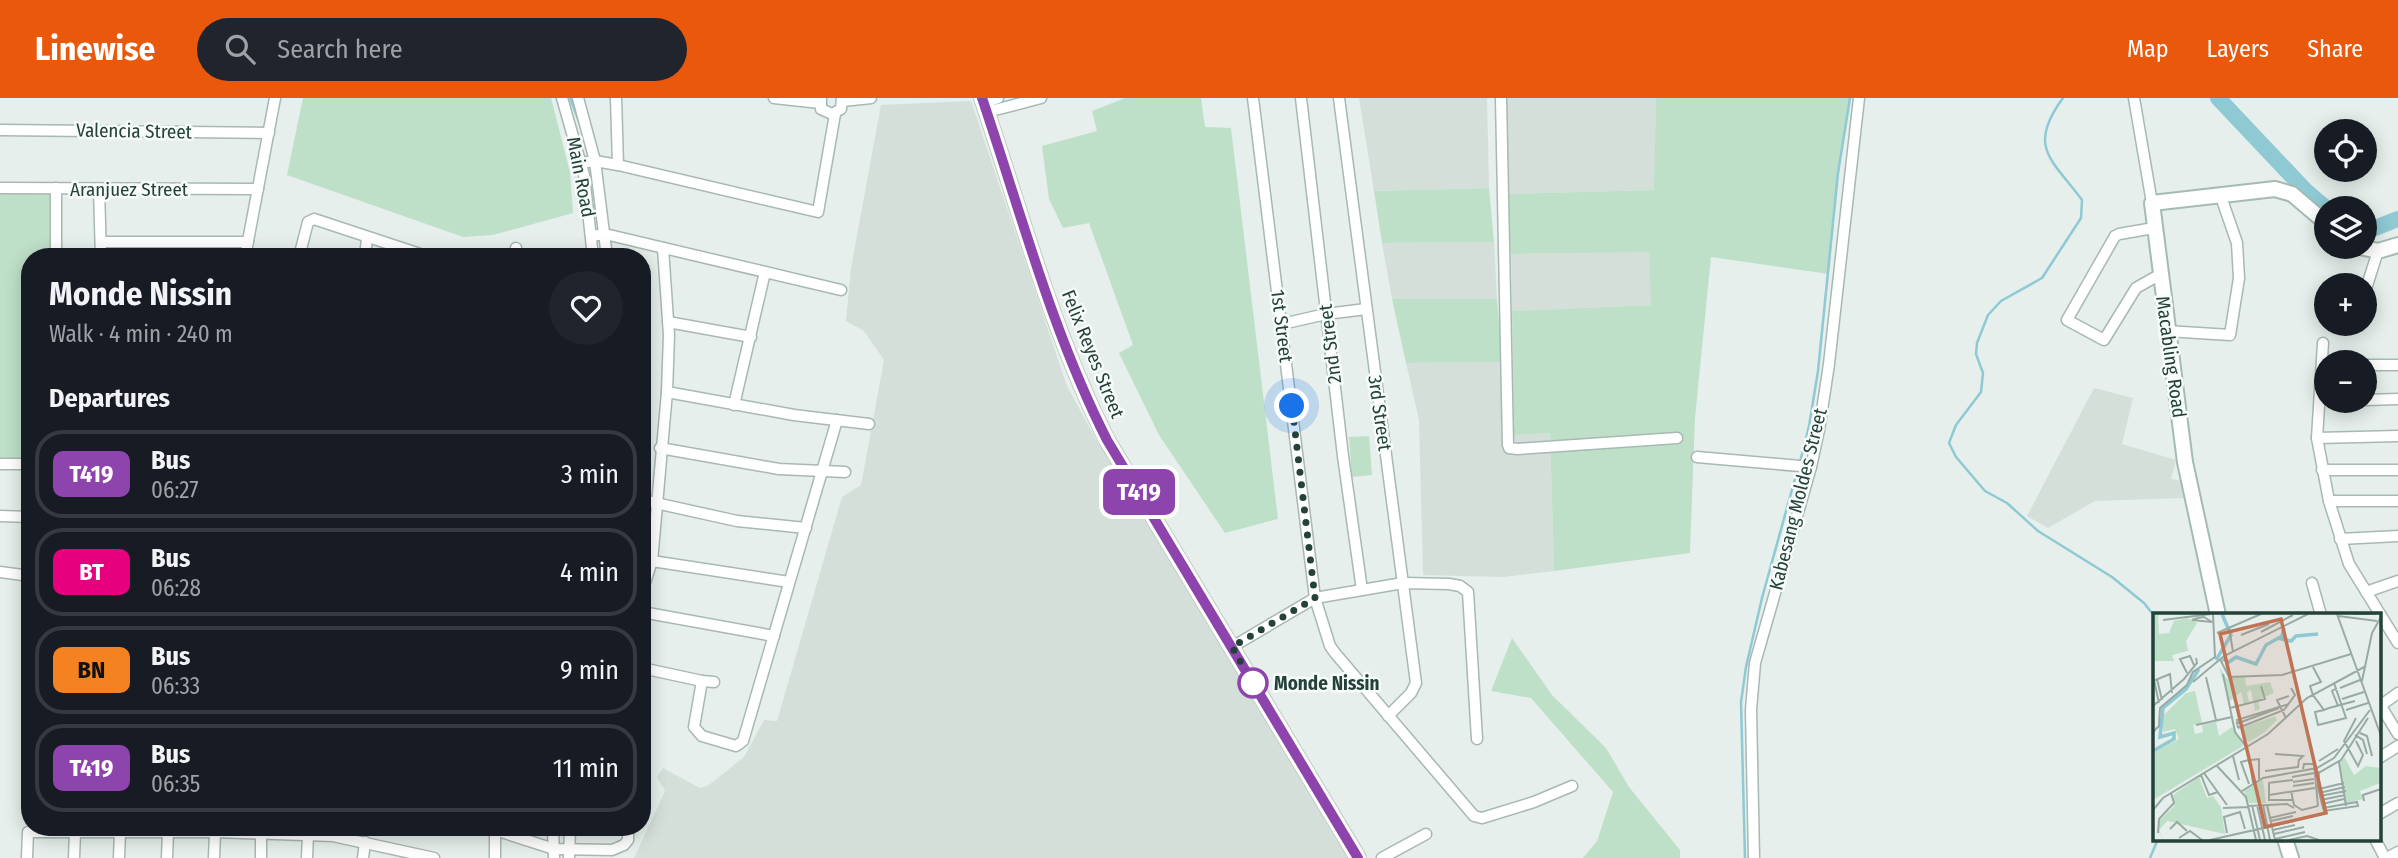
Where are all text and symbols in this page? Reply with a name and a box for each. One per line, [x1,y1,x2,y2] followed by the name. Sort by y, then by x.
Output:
[197,18,687,81] search box
[35,29,155,69] text: Linewise
[221,30,259,68] icon: search
[277,34,403,65] text: Search here
[2127,35,2169,63] text: Map
[2207,35,2269,63] text: Layers
[2307,35,2363,63] text: Share
[76,118,193,144] street label: Valencia Street
[2314,119,2377,413] map controls
[2314,119,2377,182] button: locate
[562,135,600,219] street label: Main Road
[70,178,189,201] street label: Aranjuez Street
[2314,196,2377,259] button: layers
[549,271,623,345] button: heart
[2314,273,2377,336] button: +
[49,274,232,314] text: Monde Nissin
[1057,287,1129,422] street label: Felix Reyes Street
[1266,288,1298,364] street label: 1st Street
[2151,295,2191,419] street label: Macabling Road
[1314,302,1346,385] street label: 2nd Street
[49,320,233,348] text: Walk · 4 min · 240 m
[2314,350,2377,413] button: −
[1363,374,1397,453] street label: 3rd Street
[49,383,170,414] text: Departures
[1274,388,1309,423] your location
[1764,405,1832,592] street label: Kabesang Moldes Street
[151,445,190,476] text: Bus
[561,459,619,490] text: 3 min
[70,460,113,488] text: T419
[1090,469,1188,515] line badge: T419
[151,476,199,504] text: 06:27
[1117,478,1161,506] text: T419
[151,543,190,574] text: Bus
[560,557,619,588] text: 4 min
[79,558,104,586] text: BT
[151,574,201,602] text: 06:28
[2153,613,2380,840] inset map
[151,641,190,672] text: Bus
[560,655,619,686] text: 9 min
[78,656,105,684] text: BN
[1238,668,1268,698] marker: Monde Nissin
[151,672,200,700] text: 06:33
[1274,672,1379,695] place label: Monde Nissin
[151,739,190,770] text: Bus
[553,753,619,784] text: 11 min
[70,754,113,782] text: T419
[151,770,200,798] text: 06:35

